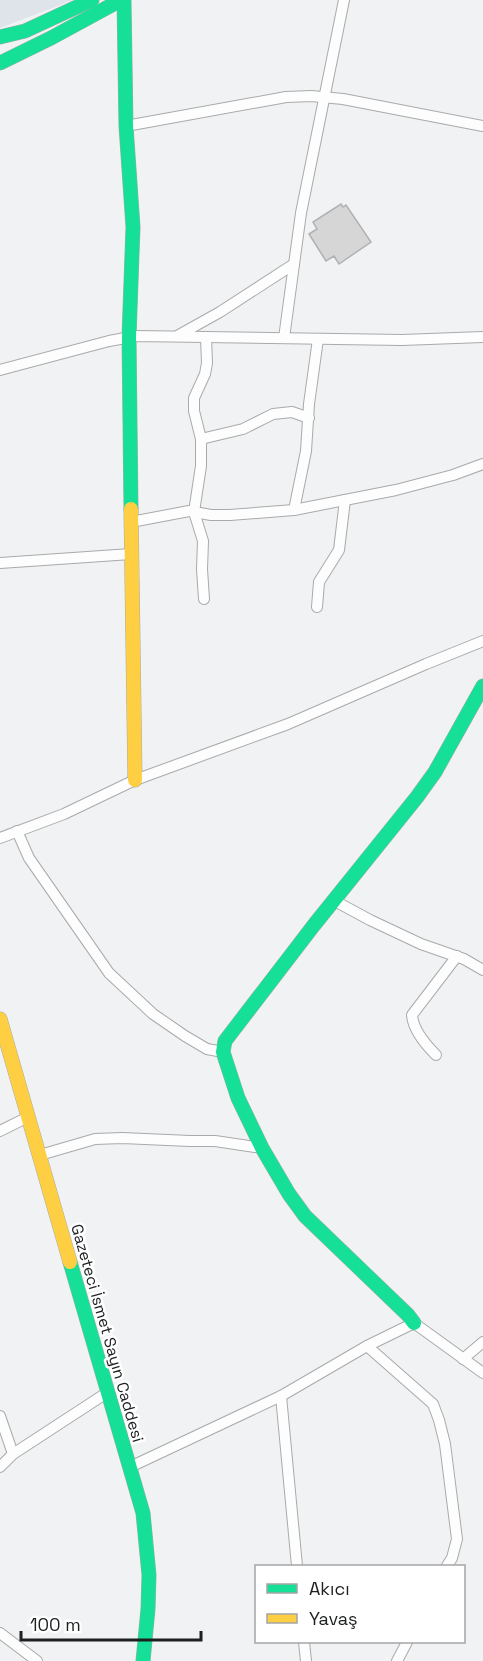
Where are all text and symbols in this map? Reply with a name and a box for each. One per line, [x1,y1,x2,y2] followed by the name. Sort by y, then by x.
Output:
[66,1222,149,1445] street label: Gazeteci İsmet Sayın Caddesi
[255,1565,465,1643] legend
[309,1577,350,1600] text: Akıcı
[21,1604,201,1642] scale bar
[309,1607,358,1630] text: Yavaş
[30,1613,81,1636] text: 100 m

